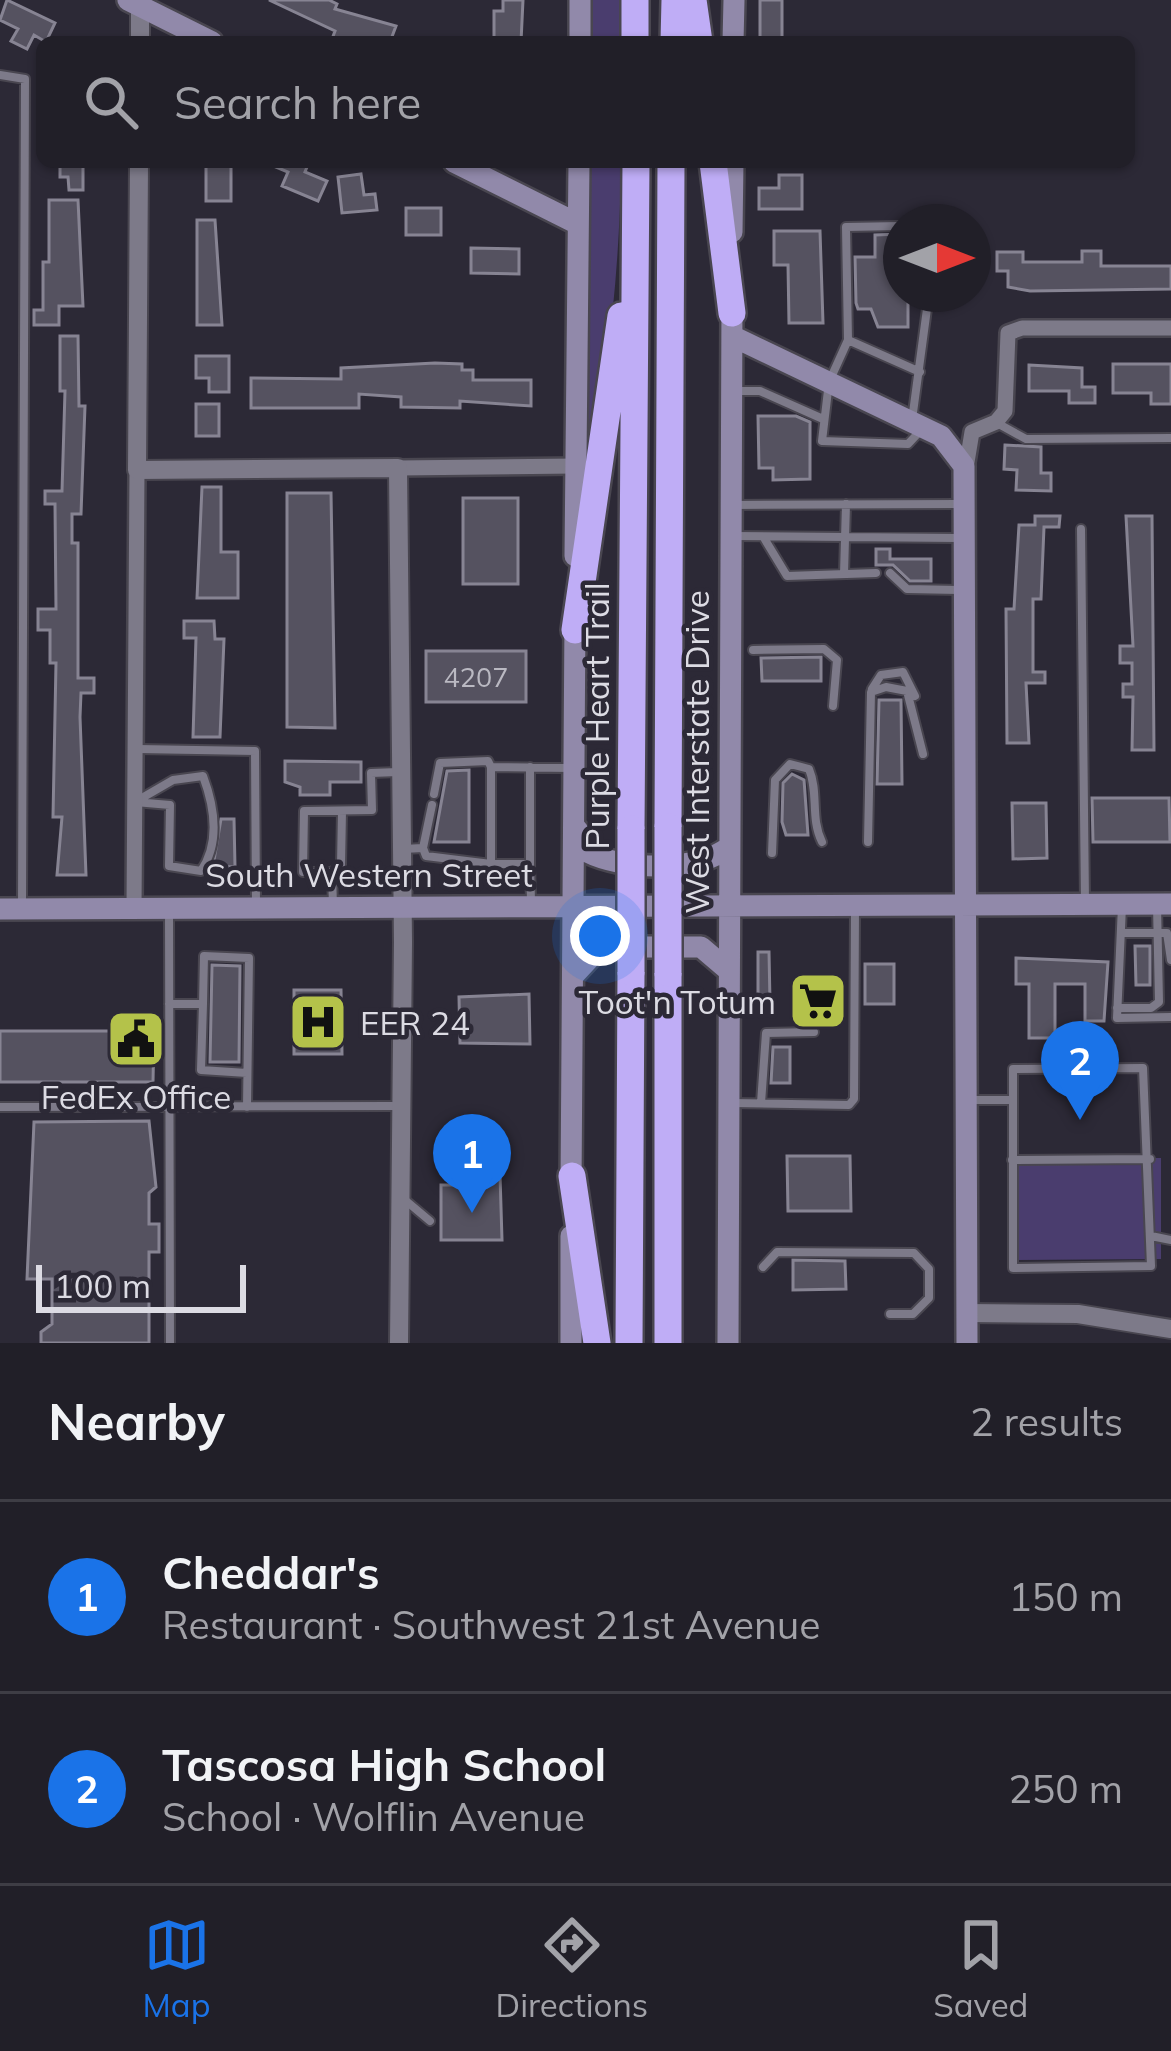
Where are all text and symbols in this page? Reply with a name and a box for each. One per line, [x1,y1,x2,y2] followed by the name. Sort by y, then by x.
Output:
[36,36,1135,168] search box
[78,69,144,135] icon: search
[174,74,421,130] text: Search here
[883,204,991,312] north arrow
[576,582,617,850] street label: Purple Heart Trail
[676,590,717,914] street label: West Interstate Drive
[444,660,508,694] house number: 4207
[205,854,533,895] street label: South Western Street
[570,906,630,966] your location
[787,970,849,1032] supermarket icon: Toot'n Totum
[579,981,776,1022] place label: Toot'n Totum
[287,991,349,1053] hospital icon: EER 24
[360,1002,470,1043] place label: EER 24
[105,1008,167,1070] public building icon: FedEx Office
[1041,1021,1119,1120] pin: 2
[41,1076,231,1117] place label: FedEx Office
[433,1114,511,1213] pin: 1
[36,1259,246,1312] scale bar
[54,1265,151,1306] text: 100 m
[48,1389,225,1453] text: Nearby
[970,1397,1123,1446] text: 2 results
[162,1544,380,1600] text: Cheddar's
[75,1572,99,1621] text: 1
[1008,1572,1123,1621] text: 150 m
[162,1600,821,1649] text: Restaurant · Southwest 21st Avenue
[162,1736,606,1792] text: Tascosa High School
[75,1764,99,1813] text: 2
[1008,1764,1123,1813] text: 250 m
[162,1792,585,1841] text: School · Wolflin Avenue
[143,1912,210,2025] tab: Map
[496,1912,648,2025] tab: Directions
[933,1912,1028,2025] tab: Saved

